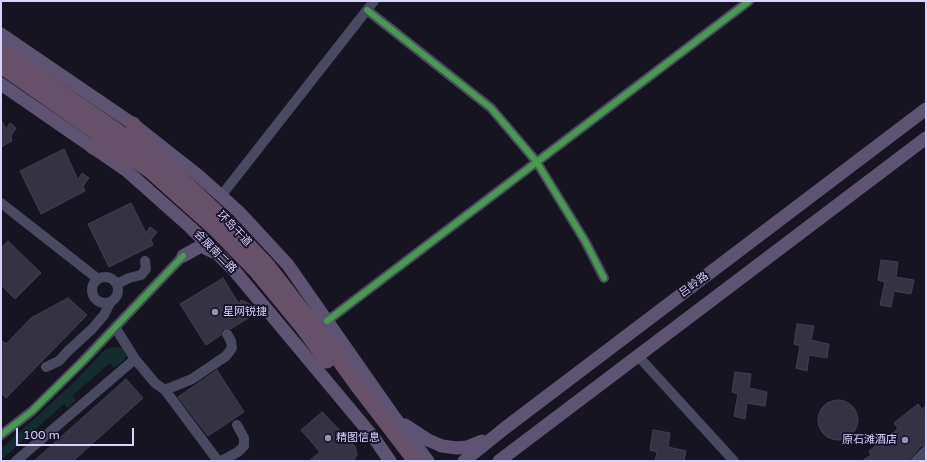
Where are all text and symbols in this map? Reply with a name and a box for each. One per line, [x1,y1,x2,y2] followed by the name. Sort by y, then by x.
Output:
[214,209,254,249] street label: 环岛干道
[191,228,239,276] street label: 会展南二路
[677,270,711,300] street label: 吕岭路
[223,305,267,319] place label: 星网锐捷
[210,307,220,317] marker: 星网锐捷
[18,420,136,446] scale bar
[23,428,60,442] text: 100 m
[336,431,380,445] place label: 精图信息
[323,433,333,443] marker: 精图信息
[842,433,897,447] place label: 原石滩酒店
[900,435,910,445] marker: 原石滩酒店

